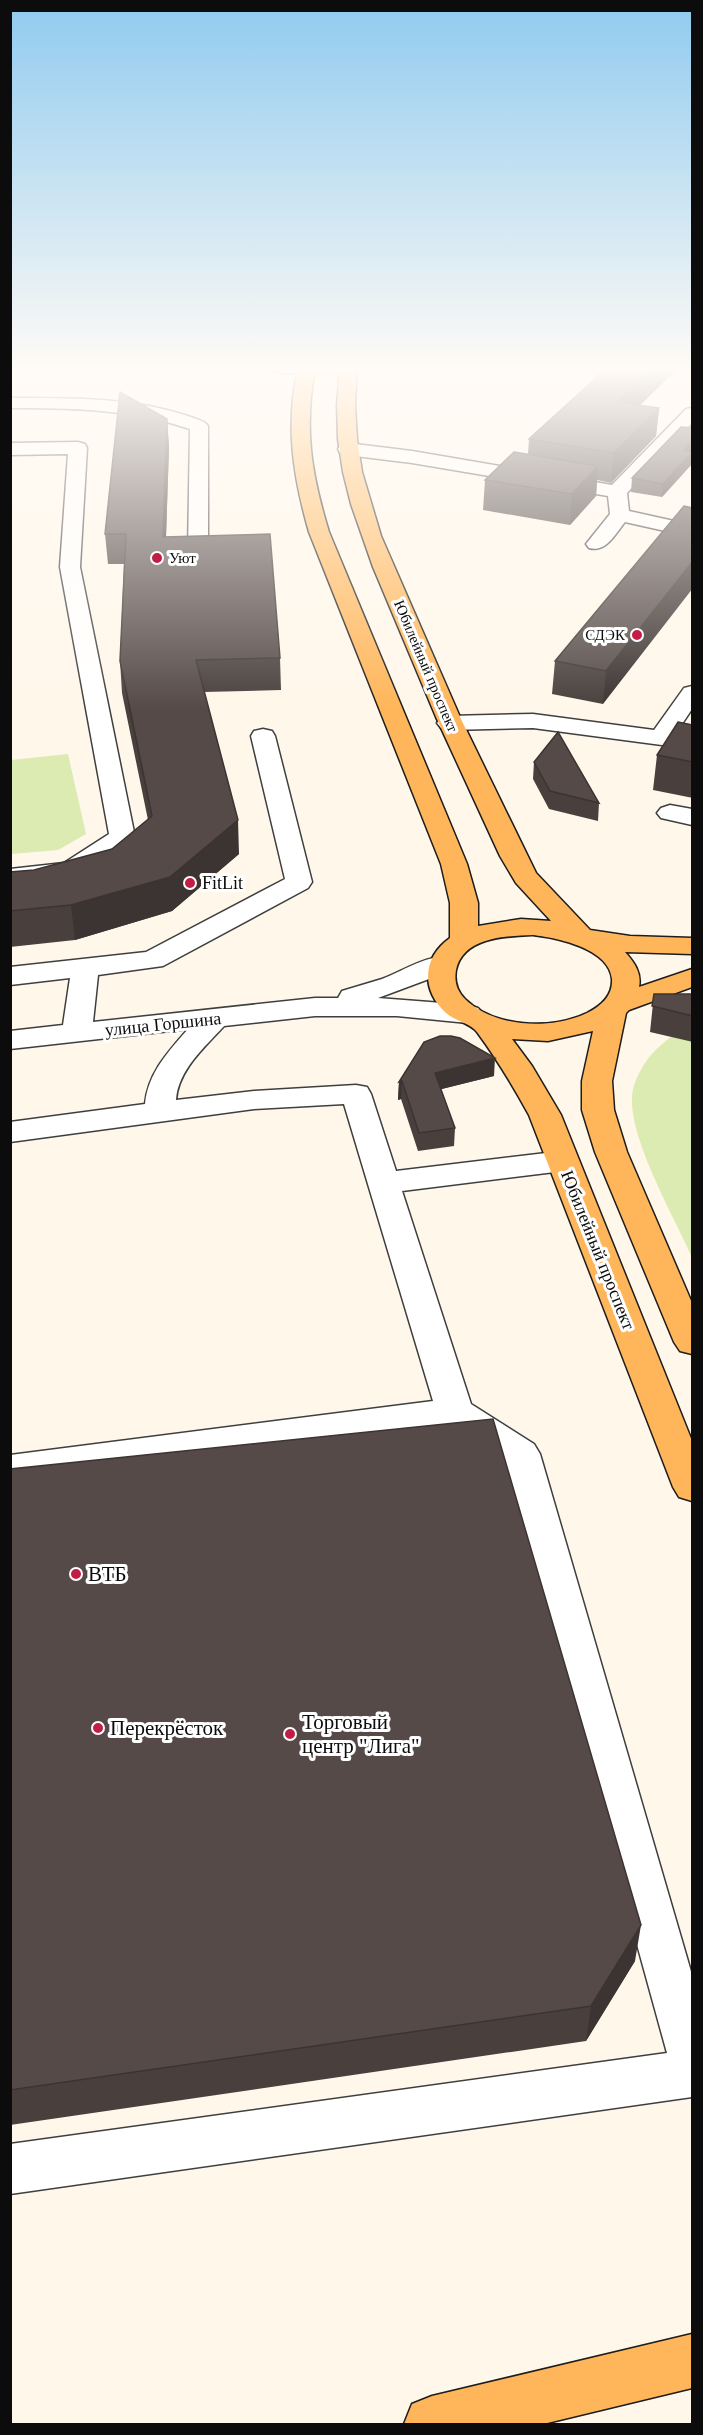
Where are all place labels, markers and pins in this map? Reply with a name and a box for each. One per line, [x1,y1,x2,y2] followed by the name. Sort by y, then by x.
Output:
[169,550,196,566] place label: Уют
[150,551,164,565] marker: Уют
[585,627,626,643] place label: СДЭК
[630,628,644,642] marker: СДЭК
[202,873,243,893] place label: FitLit
[183,876,197,890] marker: FitLit
[88,1562,127,1586] place label: ВТБ
[69,1567,83,1581] marker: ВТБ
[302,1710,420,1758] place label: Торговый центр "Лига"
[110,1716,224,1740] place label: Перекрёсток
[91,1721,105,1735] marker: Перекрёсток
[283,1727,297,1741] marker: Торговый центр "Лига"

